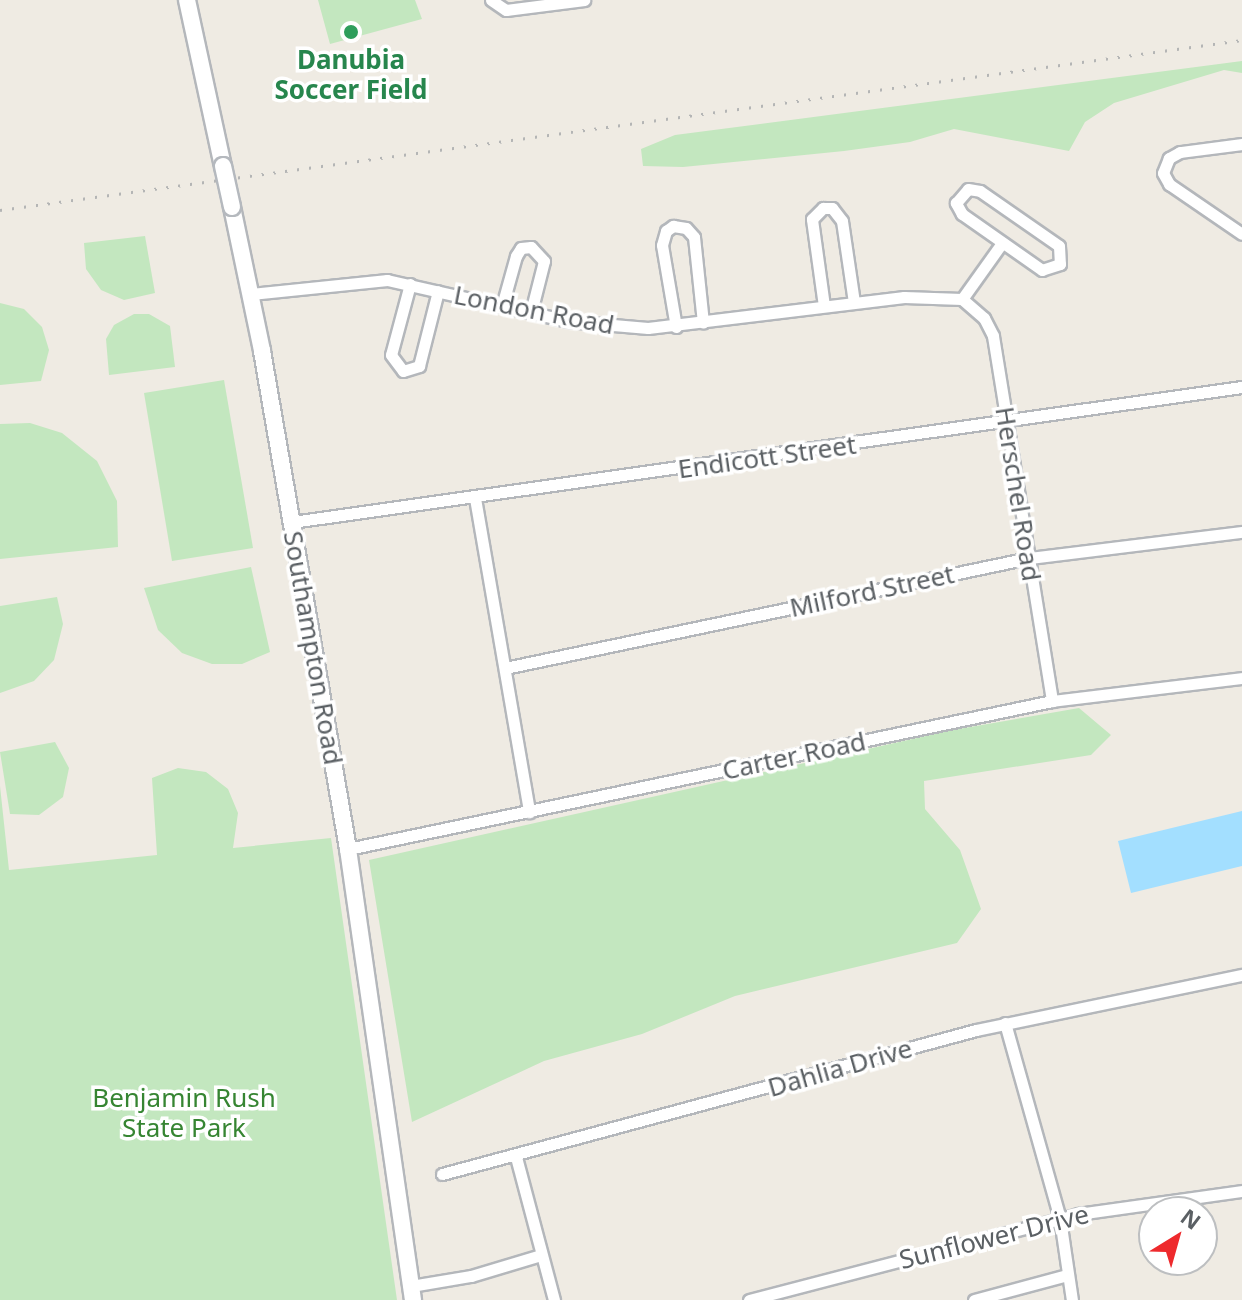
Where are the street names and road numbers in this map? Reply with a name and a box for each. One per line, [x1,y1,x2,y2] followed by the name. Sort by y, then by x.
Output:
[451,279,617,341] street label: London Road
[989,405,1047,583] street label: Herschel Road
[676,429,858,485] street label: Endicott Street
[277,529,349,767] street label: Southampton Road
[787,558,957,624] street label: Milford Street
[719,726,869,786] street label: Carter Road
[764,1033,916,1103] street label: Dahlia Drive
[896,1198,1092,1276] street label: Sunflower Drive

